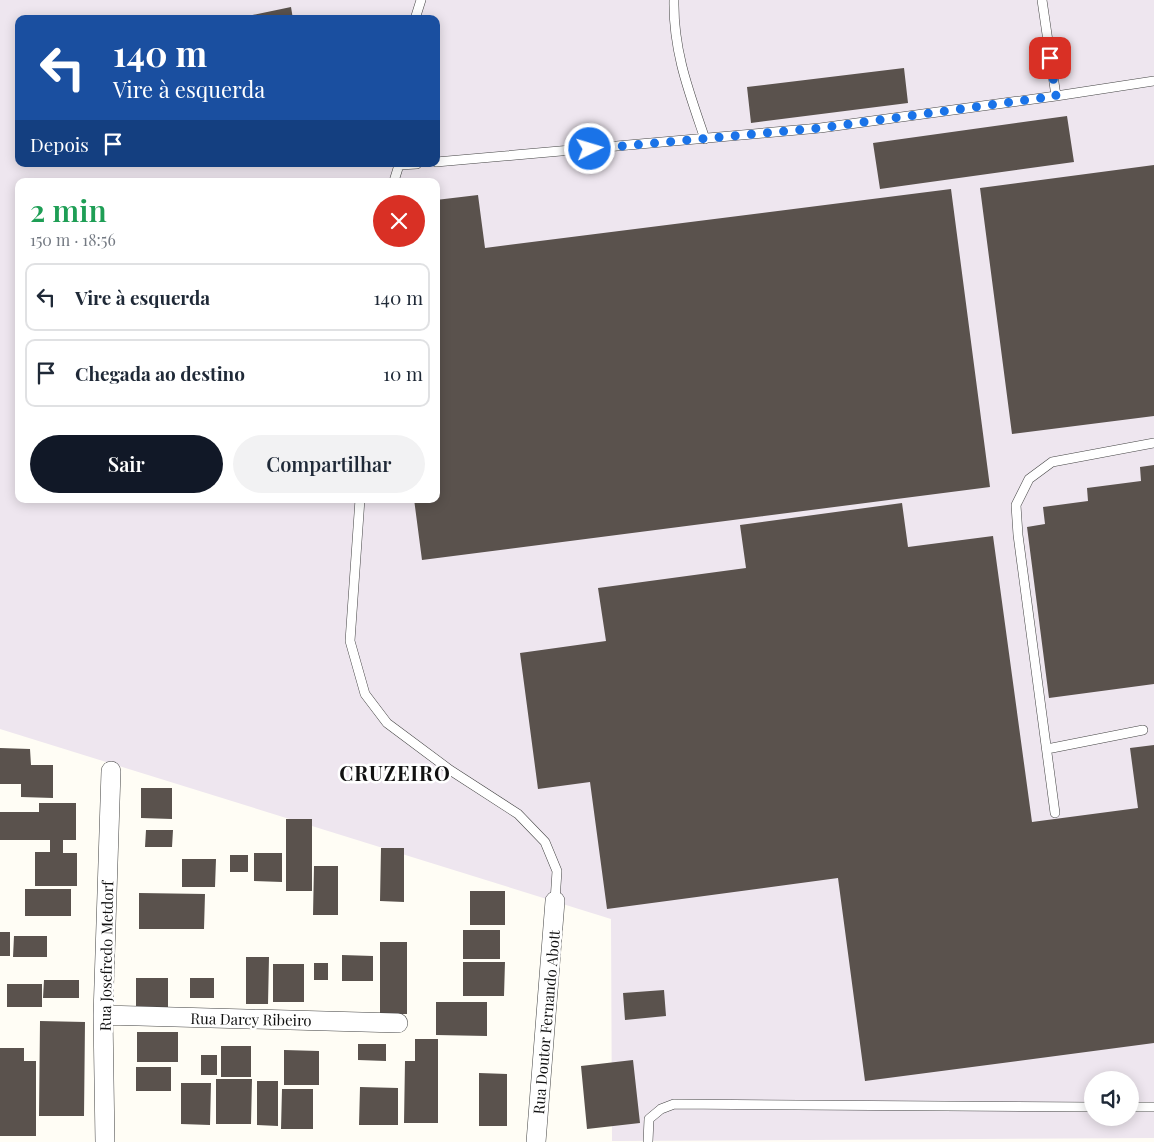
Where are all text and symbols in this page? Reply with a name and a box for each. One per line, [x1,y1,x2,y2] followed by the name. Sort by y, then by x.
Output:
[113,29,207,76] text: 140 m
[30,35,95,100] icon: left
[1029,37,1071,79] pin
[1036,44,1064,72] icon: arrive
[113,74,265,104] text: Vire à esquerda
[563,122,615,174] position arrow
[99,130,127,158] icon: arrive
[30,131,89,157] text: Depois
[30,190,107,230] text: 2 min
[373,195,425,247] button: close
[30,229,116,250] text: 150 m · 18:56
[32,283,60,311] icon: left
[75,284,210,310] text: Vire à esquerda
[374,284,423,310] text: 140 m
[32,359,60,387] icon: arrive
[75,360,245,386] text: Chegada ao destino
[383,360,423,386] text: 10 m
[30,435,223,493] button: Sair
[233,435,425,493] button: Compartilhar
[339,759,451,786] district label: CRUZEIRO
[95,880,117,1031] street label: Rua Josefredo Metdorf
[528,928,564,1115] street label: Rua Doutor Fernando Abott
[190,1008,312,1030] street label: Rua Darcy Ribeiro
[1084,1071,1139,1126] map controls
[1084,1071,1139,1126] button: sound

